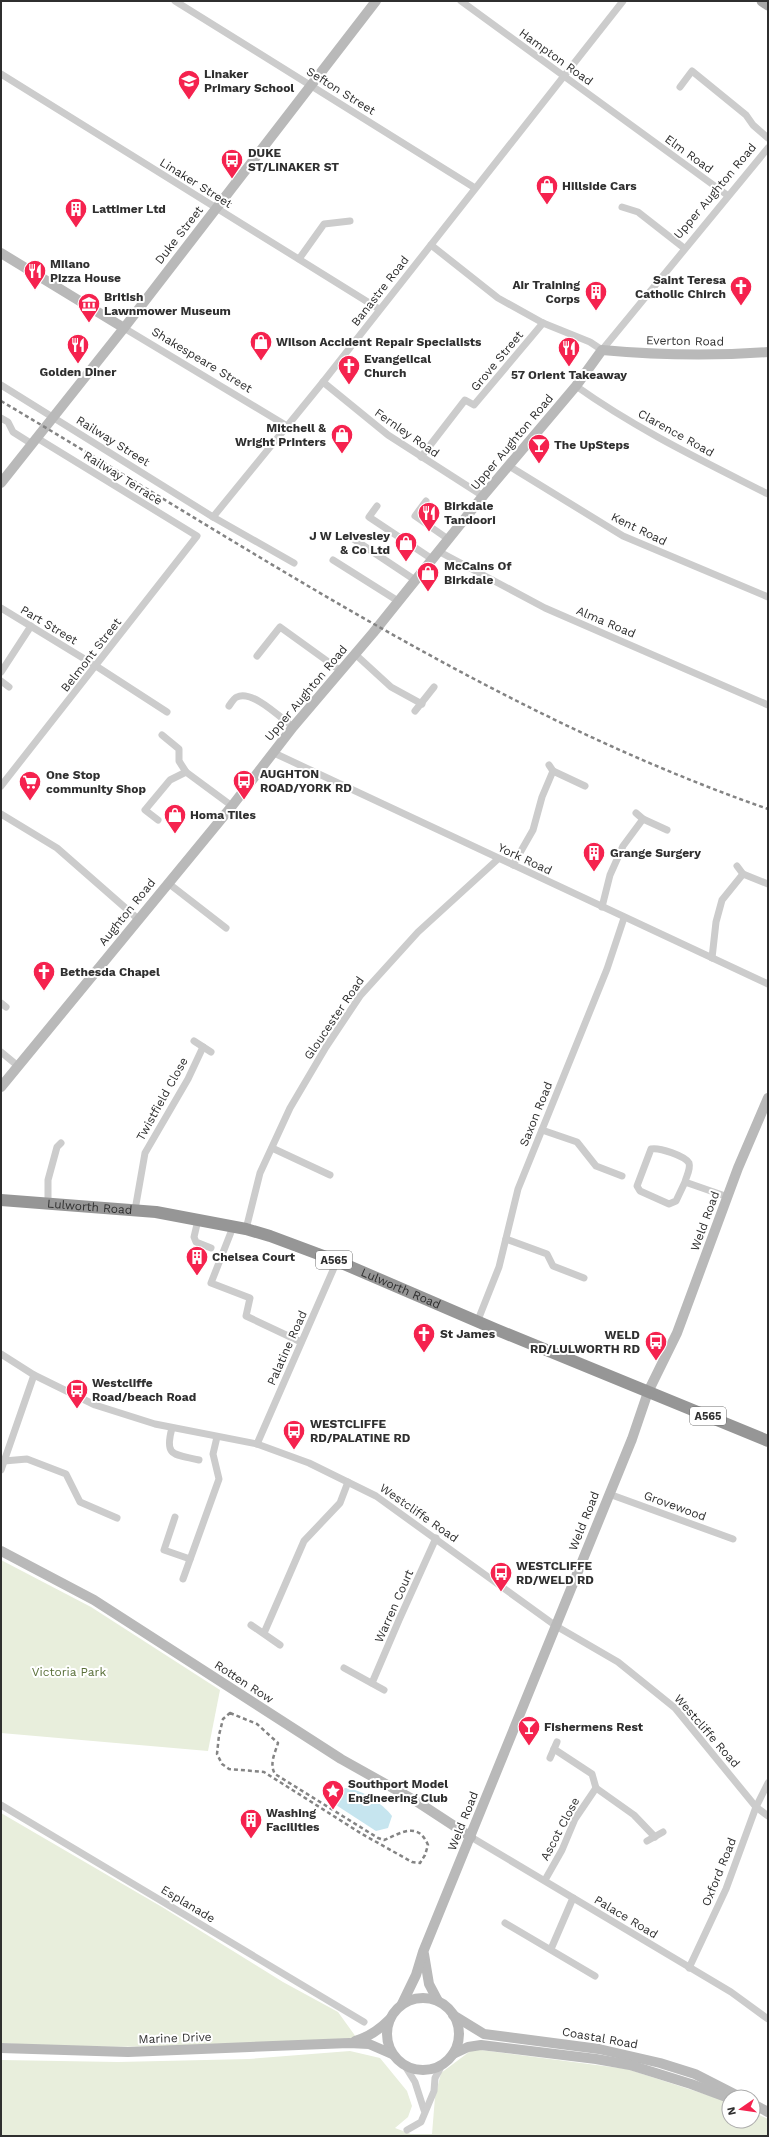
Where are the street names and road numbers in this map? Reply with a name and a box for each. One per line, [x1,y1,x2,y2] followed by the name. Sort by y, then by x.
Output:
[517,26,595,88] street label: Hampton Road
[304,64,378,118] street label: Sefton Street
[662,132,716,176] street label: Elm Road
[671,140,759,242] street label: Upper Aughton Road
[157,155,235,211] street label: Linaker Street
[152,203,206,267] street label: Duke Street
[348,253,412,329] street label: Banastre Road
[149,324,255,396] street label: Shakespeare Street
[468,328,526,394] street label: Grove Street
[646,333,724,349] street label: Everton Road
[468,391,556,493] street label: Upper Aughton Road
[372,406,442,460] street label: Fernley Road
[636,406,716,460] street label: Clarence Road
[74,413,152,469] street label: Railway Street
[81,448,165,508] street label: Railway Terrace
[609,510,669,548] street label: Kent Road
[18,603,80,647] street label: Part Street
[574,603,638,641] street label: Alma Road
[58,615,124,695] street label: Belmont Street
[262,642,350,744] street label: Upper Aughton Road
[496,840,554,878] street label: York Road
[96,876,158,948] street label: Aughton Road
[301,974,367,1062] street label: Gloucester Road
[133,1055,191,1143] street label: Twistfield Close
[517,1080,555,1148] street label: Saxon Road
[688,1189,722,1253] street label: Weld Road
[47,1197,133,1217] street label: Lulworth Road
[316,1251,352,1269] road number: A565
[359,1265,443,1312] street label: Lulworth Road
[264,1308,310,1388] street label: Palatine Road
[690,1407,726,1425] road number: A565
[377,1481,461,1545] street label: Westcliffe Road
[642,1488,708,1524] street label: Grovewood
[566,1489,602,1553] street label: Weld Road
[372,1567,416,1645] street label: Warren Court
[212,1658,276,1706] street label: Rotten Row
[671,1691,743,1771] street label: Westcliffe Road
[445,1789,481,1853] street label: Weld Road
[538,1795,583,1863] street label: Ascot Close
[699,1836,739,1908] street label: Oxford Road
[158,1882,218,1926] street label: Esplanade
[592,1893,660,1941] street label: Palace Road
[561,2024,639,2052] street label: Coastal Road
[138,2030,212,2046] street label: Marine Drive

